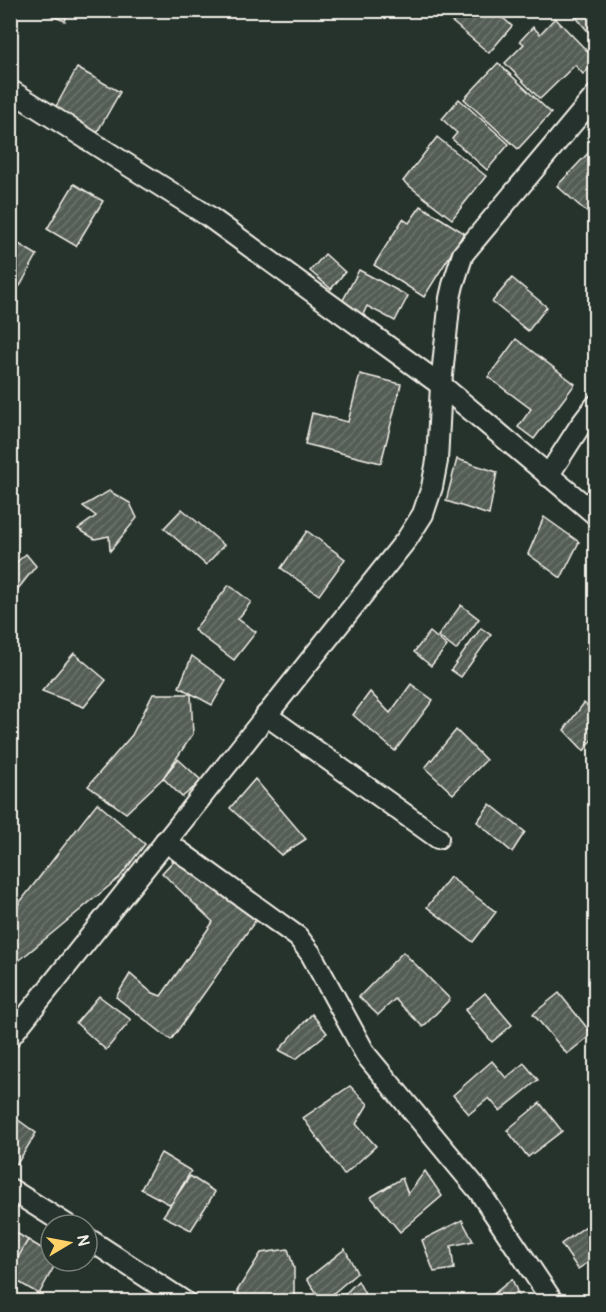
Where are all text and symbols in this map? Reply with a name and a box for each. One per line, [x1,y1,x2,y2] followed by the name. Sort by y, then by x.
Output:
[39,1213,99,1273] north arrow
[72,1234,94,1248] text: N

